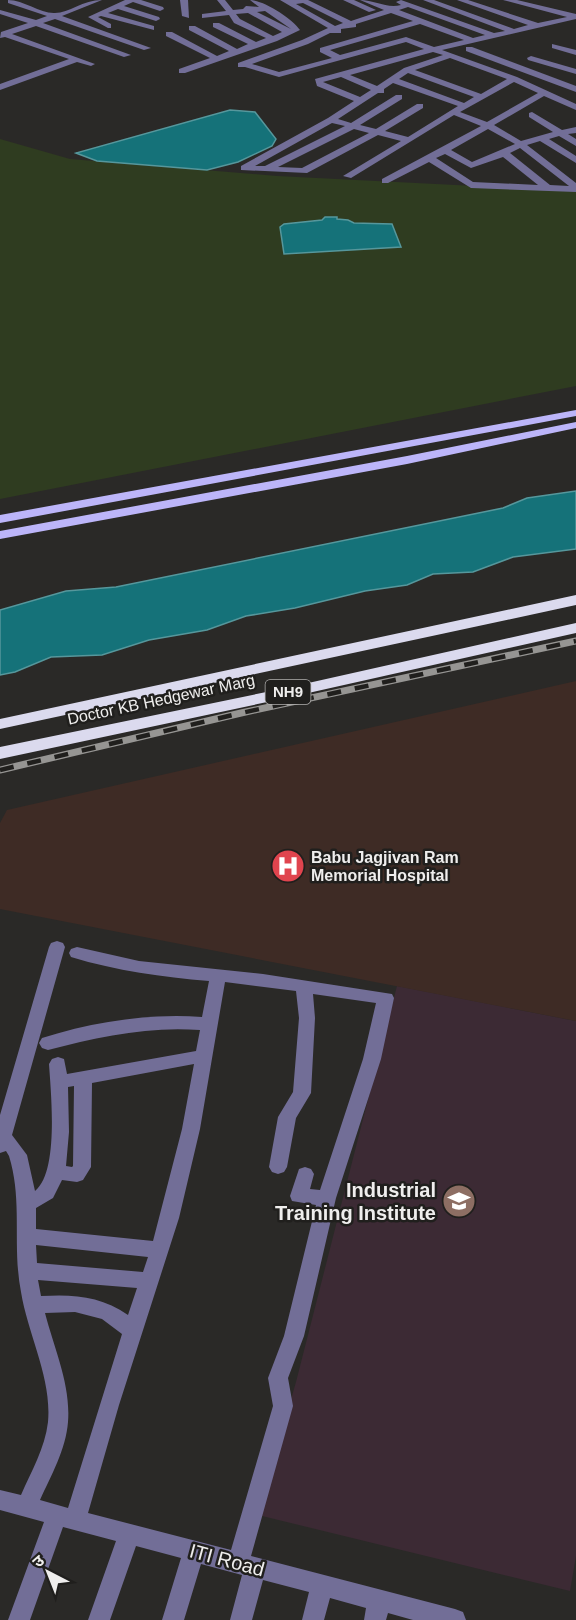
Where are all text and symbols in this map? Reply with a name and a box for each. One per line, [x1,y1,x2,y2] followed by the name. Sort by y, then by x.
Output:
[66,671,256,728] street label: Doctor KB Hedgewar Marg
[266,680,310,704] road number: NH9
[270,848,306,884] hospital icon: Babu Jagjivan Ram Memorial Hospital
[311,849,459,884] place label: Babu Jagjivan Ram Memorial Hospital
[275,1179,436,1224] place label: Industrial Training Institute
[441,1183,477,1219] school or university icon: Industrial Training Institute
[187,1539,267,1581] street label: ITI Road
[18,1542,78,1602] north arrow
[29,1551,48,1571] text: उ

